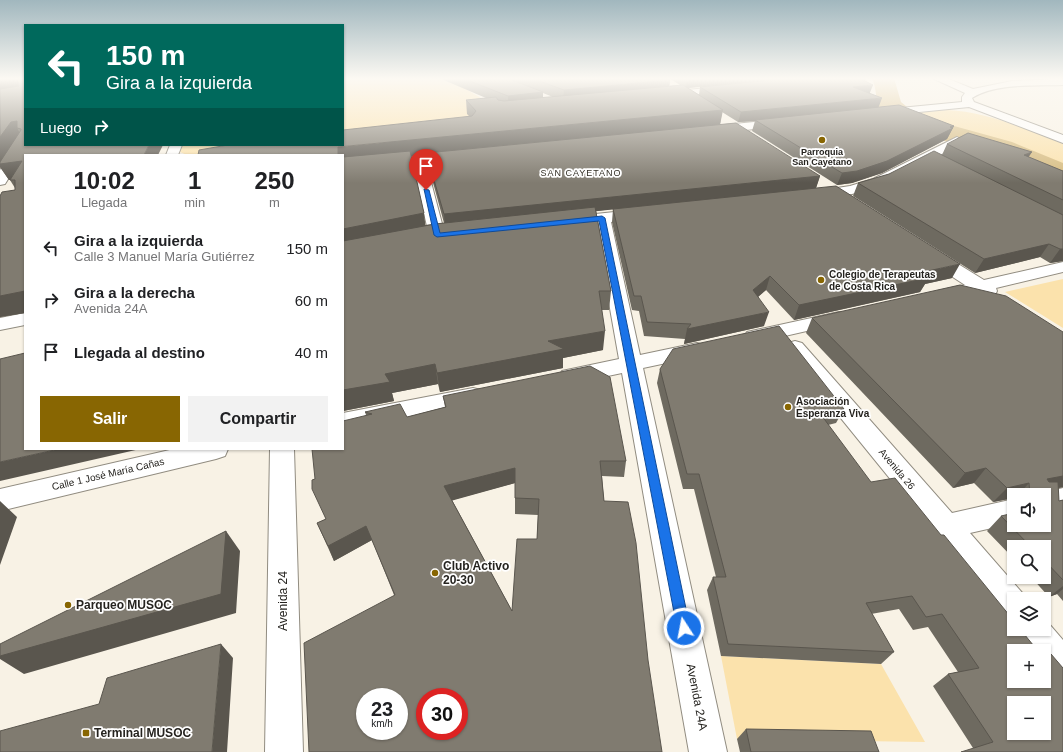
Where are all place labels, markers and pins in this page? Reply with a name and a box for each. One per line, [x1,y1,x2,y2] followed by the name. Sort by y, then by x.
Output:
[817,135,827,145] marker: Parroquia San Cayetano
[792,147,852,167] place label: Parroquia San Cayetano
[409,149,443,190] pin
[829,269,936,292] place label: Colegio de Terapeutas de Costa Rica
[816,275,826,285] marker: Colegio de Terapeutas de Costa Rica
[796,396,870,419] place label: Asociación Esperanza Viva
[783,402,793,412] marker: Asociación Esperanza Viva
[443,559,509,587] place label: Club Activo 20-30
[430,568,440,578] marker: Club Activo 20-30
[76,598,172,612] place label: Parqueo MUSOC
[63,600,73,610] marker: Parqueo MUSOC
[94,726,191,740] place label: Terminal MUSOC
[81,728,91,738] marker: Terminal MUSOC

